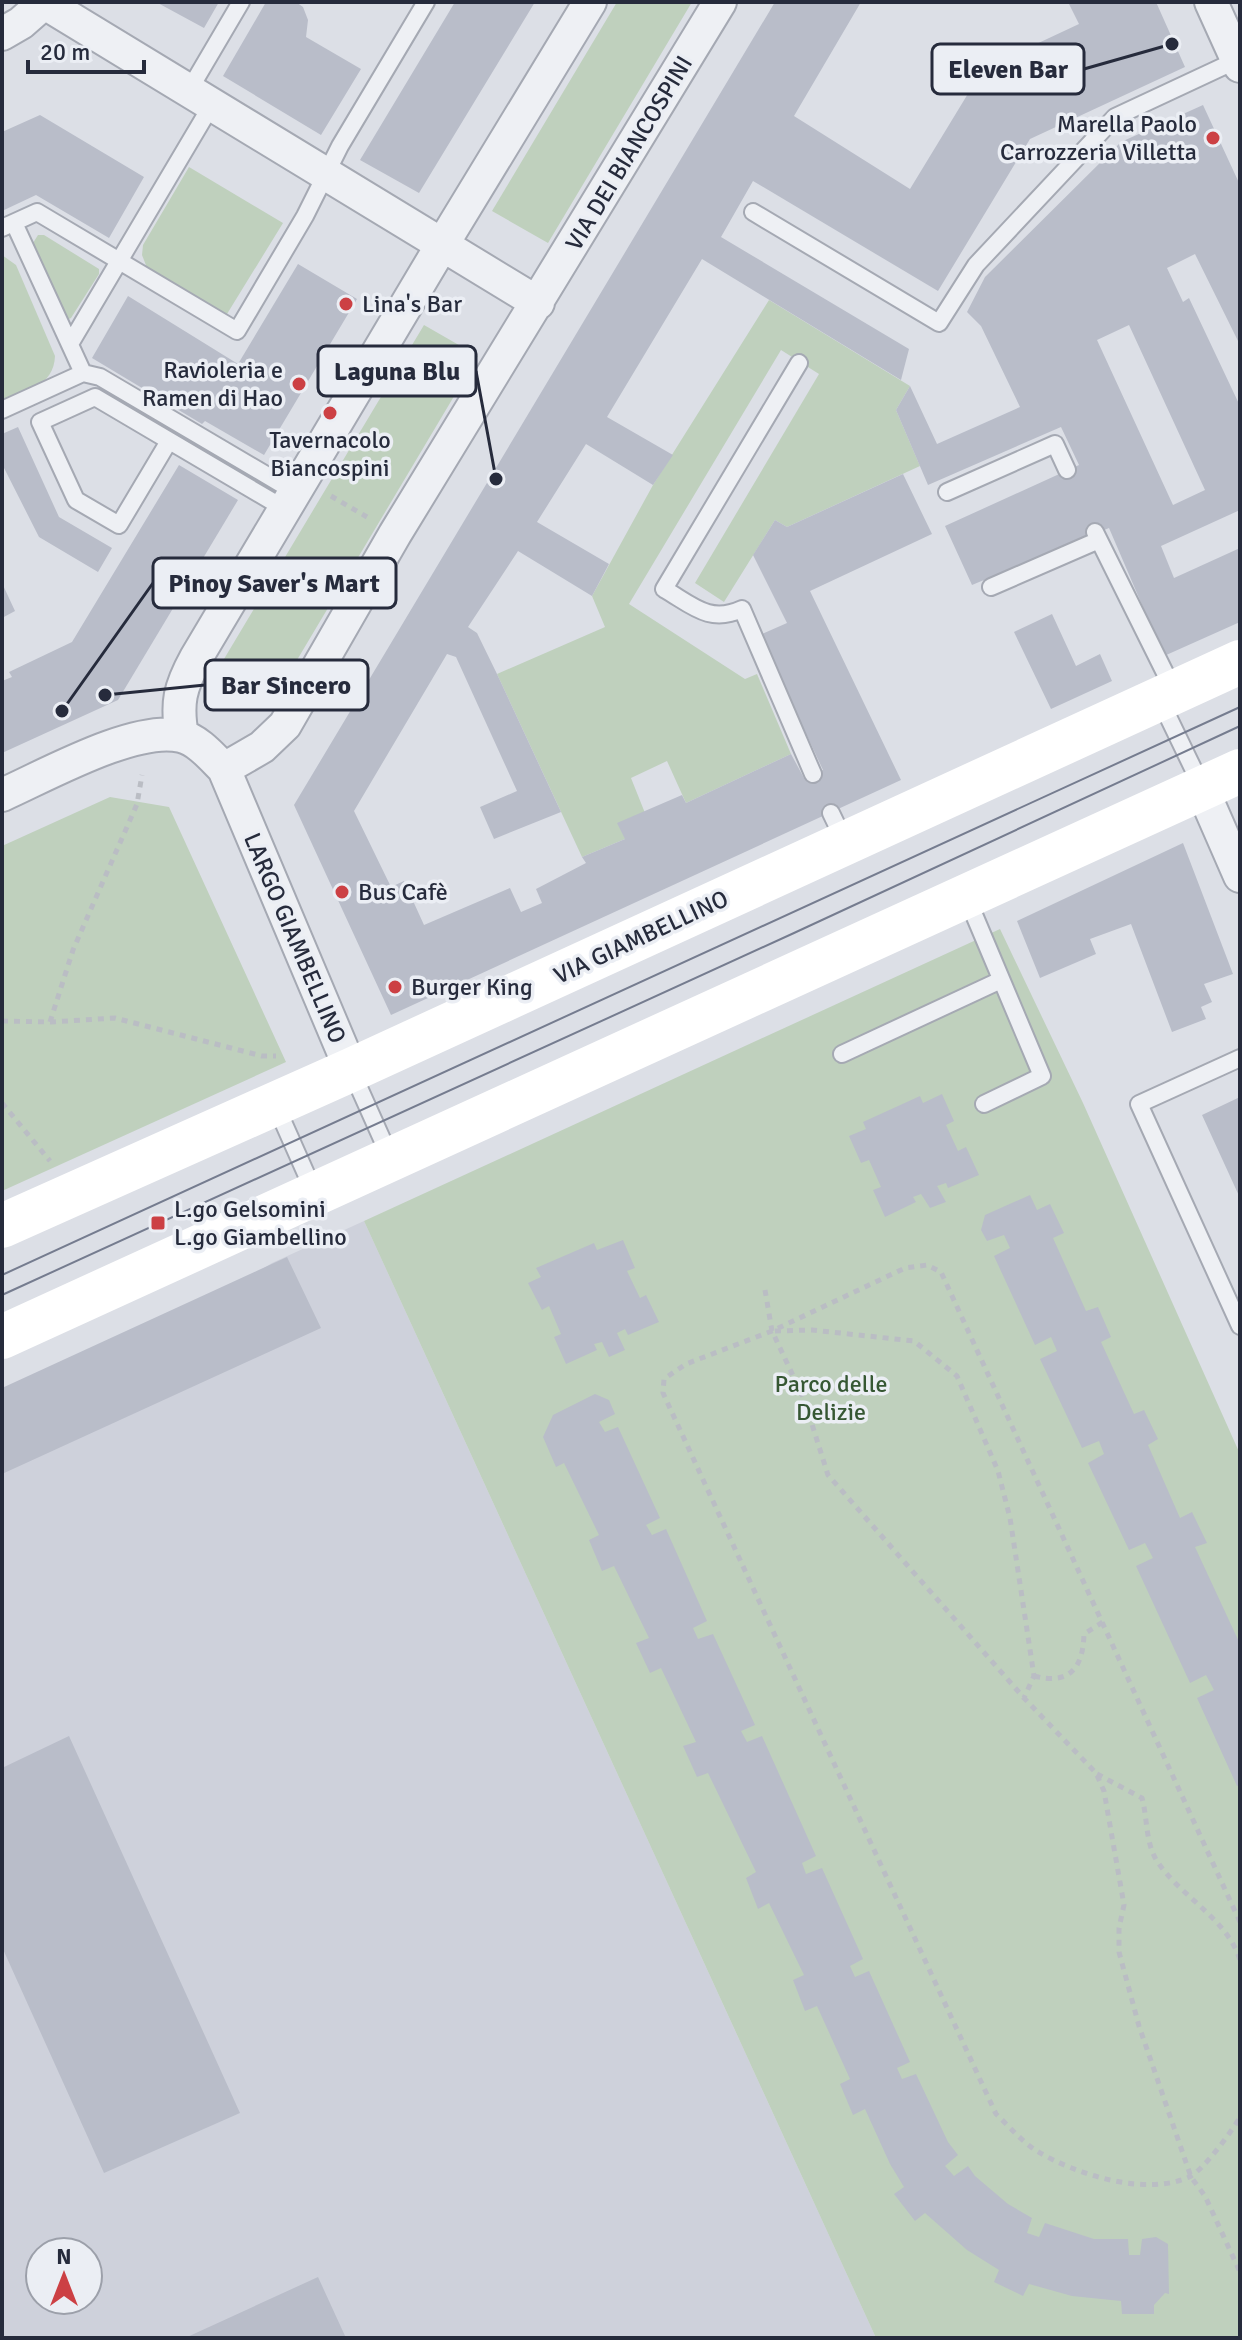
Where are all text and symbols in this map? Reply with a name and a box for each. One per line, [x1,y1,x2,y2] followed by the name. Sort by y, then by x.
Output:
[28,24,144,74] scale bar
[40,37,90,67] text: 20 m
[932,44,1084,94] callout: Eleven Bar
[559,50,699,256] street label: VIA DEI BIANCOSPINI
[948,54,1069,86] text: Eleven Bar
[1000,109,1197,167] place label: Marella Paolo Carrozzeria Villetta
[1204,129,1222,147] marker: Marella Paolo Carrozzeria Villetta
[362,289,462,319] place label: Lina's Bar
[337,295,355,313] marker: Lina's Bar
[318,346,476,396] callout: Laguna Blu
[142,355,283,413] place label: Ravioleria e Ramen di Hao
[334,356,460,388] text: Laguna Blu
[290,375,308,393] marker: Ravioleria e Ramen di Hao
[321,404,339,422] marker: Tavernacolo Biancospini
[269,425,391,483] place label: Tavernacolo Biancospini
[153,558,396,608] callout: Pinoy Saver's Mart
[168,568,380,600] text: Pinoy Saver's Mart
[205,660,368,710] callout: Bar Sincero
[221,670,351,702] text: Bar Sincero
[237,828,353,1048] street label: LARGO GIAMBELLINO
[358,877,448,907] place label: Bus Cafè
[333,883,351,901] marker: Bus Cafè
[549,883,733,991] street label: VIA GIAMBELLINO
[411,972,533,1002] place label: Burger King
[386,978,404,996] marker: Burger King
[174,1194,347,1252] place label: L.go Gelsomini L.go Giambellino
[149,1214,167,1232] marker: L.go Gelsomini L.go Giambellino
[775,1369,887,1427] park label: Parco delle Delizie
[24,2236,104,2316] north arrow
[56,2243,72,2270] text: N

